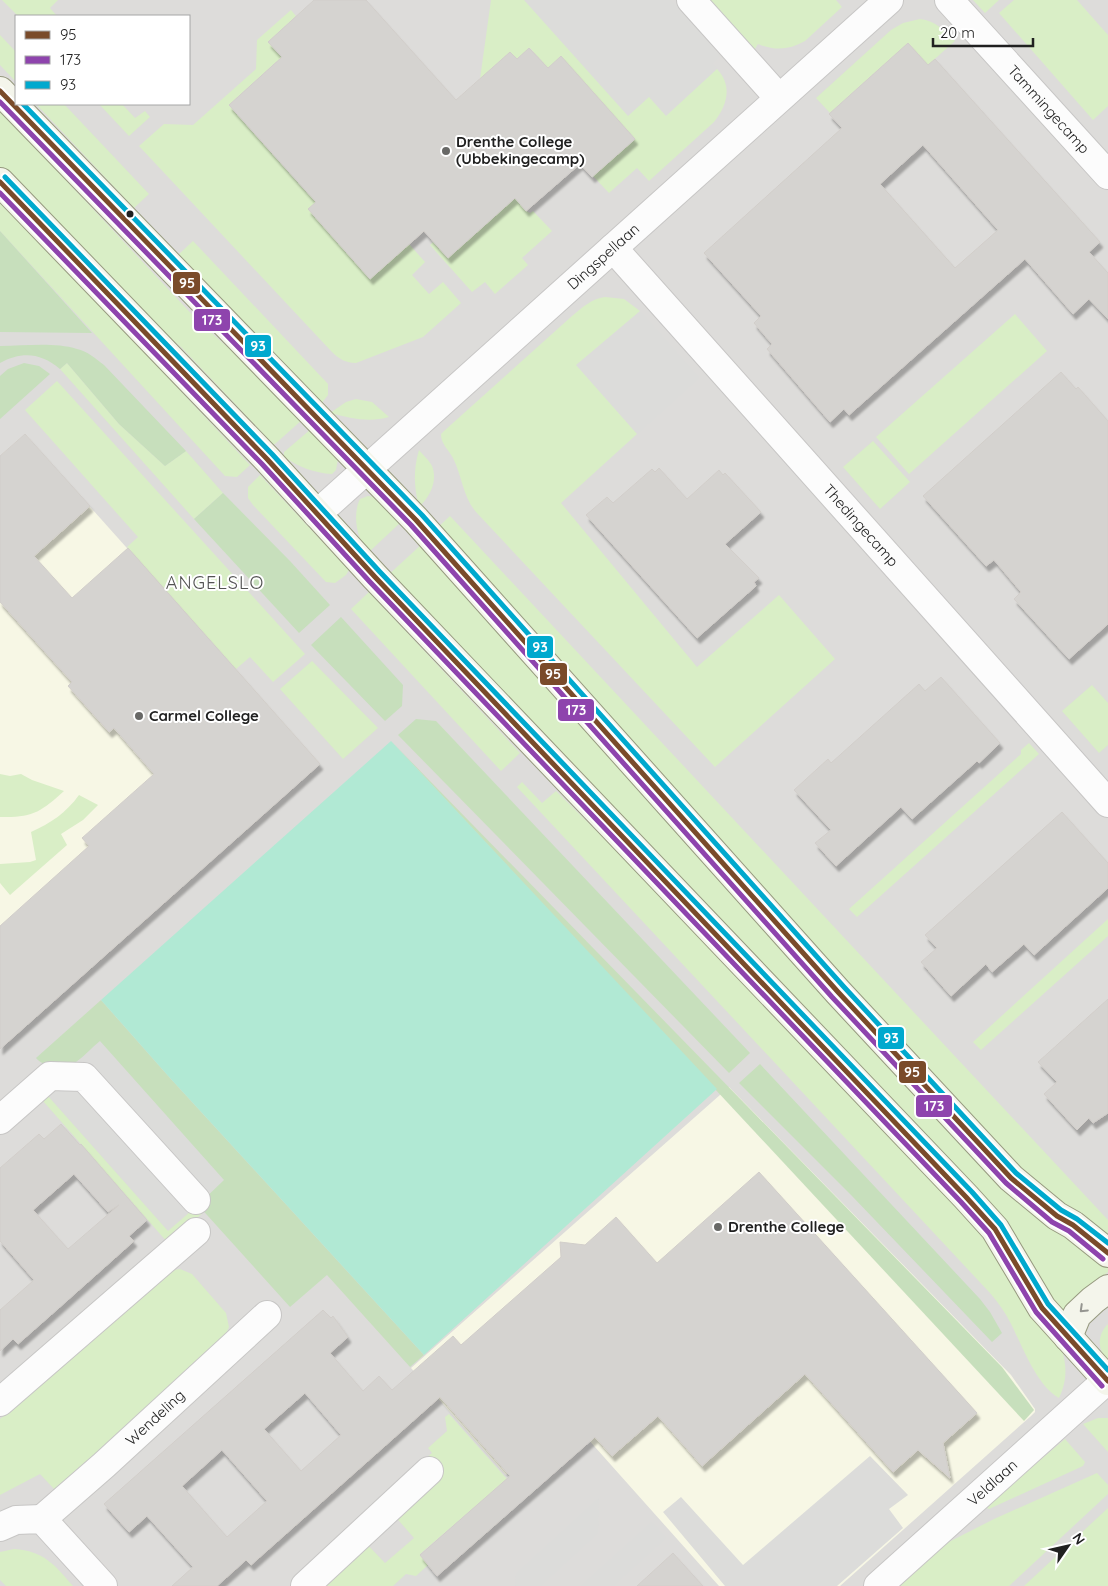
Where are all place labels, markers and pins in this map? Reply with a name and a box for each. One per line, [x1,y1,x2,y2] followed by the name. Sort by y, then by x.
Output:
[456,132,585,168] place label: Drenthe College (Ubbekingecamp)
[440,145,452,157] marker: Drenthe College (Ubbekingecamp)
[125,209,135,219] unlabelled marker
[149,706,259,725] place label: Carmel College
[133,710,145,722] marker: Carmel College
[728,1217,844,1236] place label: Drenthe College
[712,1221,724,1233] marker: Drenthe College

